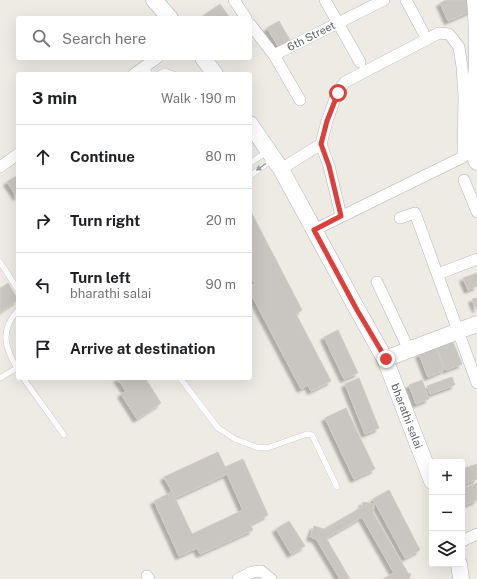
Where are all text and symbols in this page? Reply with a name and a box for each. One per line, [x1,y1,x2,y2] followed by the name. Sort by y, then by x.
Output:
[16,16,252,60] search box
[285,19,337,53] street label: 6th Street
[30,27,52,49] icon: search
[62,30,146,47] text: Search here
[329,84,347,102] route start
[32,88,77,108] text: 3 min
[161,91,236,106] text: Walk · 190 m
[32,146,54,168] icon: ahead
[70,148,135,165] text: Continue
[205,149,236,164] text: 80 m
[256,163,267,172] one-way arrow
[32,210,54,232] icon: right
[70,212,140,229] text: Turn right
[206,213,236,228] text: 20 m
[70,269,131,286] text: Turn left
[32,274,54,296] icon: left
[206,277,236,292] text: 90 m
[70,286,151,301] text: bharathi salai
[32,338,54,360] icon: arrive
[70,340,215,357] text: Arrive at destination
[377,350,395,368] route end
[389,382,425,450] street label: bharathi salai
[429,459,465,567] map controls
[429,459,465,495] button: +
[429,495,465,531] button: −
[429,531,465,567] button: layers

